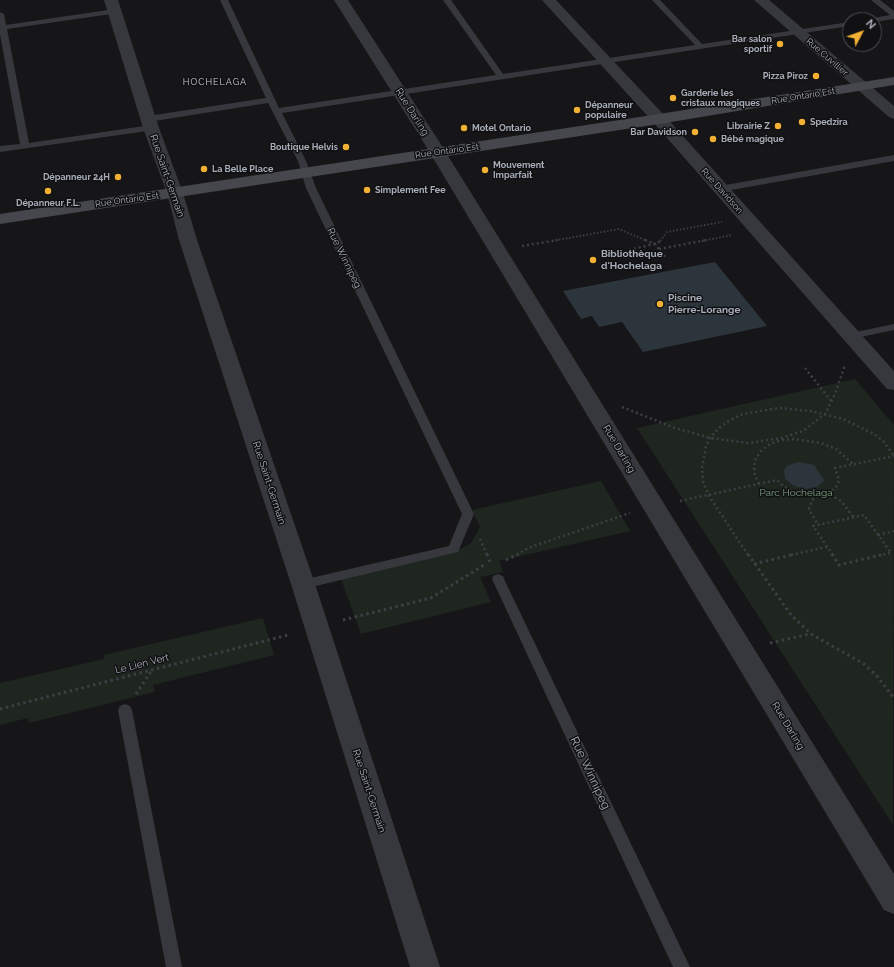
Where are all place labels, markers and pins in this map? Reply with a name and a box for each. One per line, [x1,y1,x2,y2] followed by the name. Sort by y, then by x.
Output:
[732,34,772,55] place label: Bar salon sportif
[775,39,785,49] marker: Bar salon sportif
[763,71,808,81] place label: Pizza Piroz
[811,71,821,81] marker: Pizza Piroz
[681,88,760,109] place label: Garderie les cristaux magiques
[668,93,678,103] marker: Garderie les cristaux magiques
[585,100,633,121] place label: Dépanneur populaire
[572,105,582,115] marker: Dépanneur populaire
[797,117,807,127] marker: Spedzira
[810,117,848,127] place label: Spedzira
[727,121,770,131] place label: Librairie Z
[773,121,783,131] marker: Librairie Z
[459,123,469,133] marker: Motel Ontario
[472,123,531,133] place label: Motel Ontario
[630,127,687,137] place label: Bar Davidson
[690,127,700,137] marker: Bar Davidson
[708,134,718,144] marker: Bébé magique
[721,134,784,144] place label: Bébé magique
[270,142,338,152] place label: Boutique Helvis
[341,142,351,152] marker: Boutique Helvis
[493,160,545,181] place label: Mouvement Imparfait
[199,164,209,174] marker: La Belle Place
[212,164,273,174] place label: La Belle Place
[480,165,490,175] marker: Mouvement Imparfait
[43,172,110,182] place label: Dépanneur 24H
[113,172,123,182] marker: Dépanneur 24H
[362,185,372,195] marker: Simplement Fee
[375,185,446,195] place label: Simplement Fee
[43,186,53,196] marker: Dépanneur F.L.
[16,198,80,208] place label: Dépanneur F.L.
[601,248,663,272] place label: Bibliothèque d'Hochelaga
[588,255,598,265] marker: Bibliothèque d'Hochelaga
[668,292,740,316] place label: Piscine Pierre-Lorange
[655,299,665,309] marker: Piscine Pierre-Lorange

